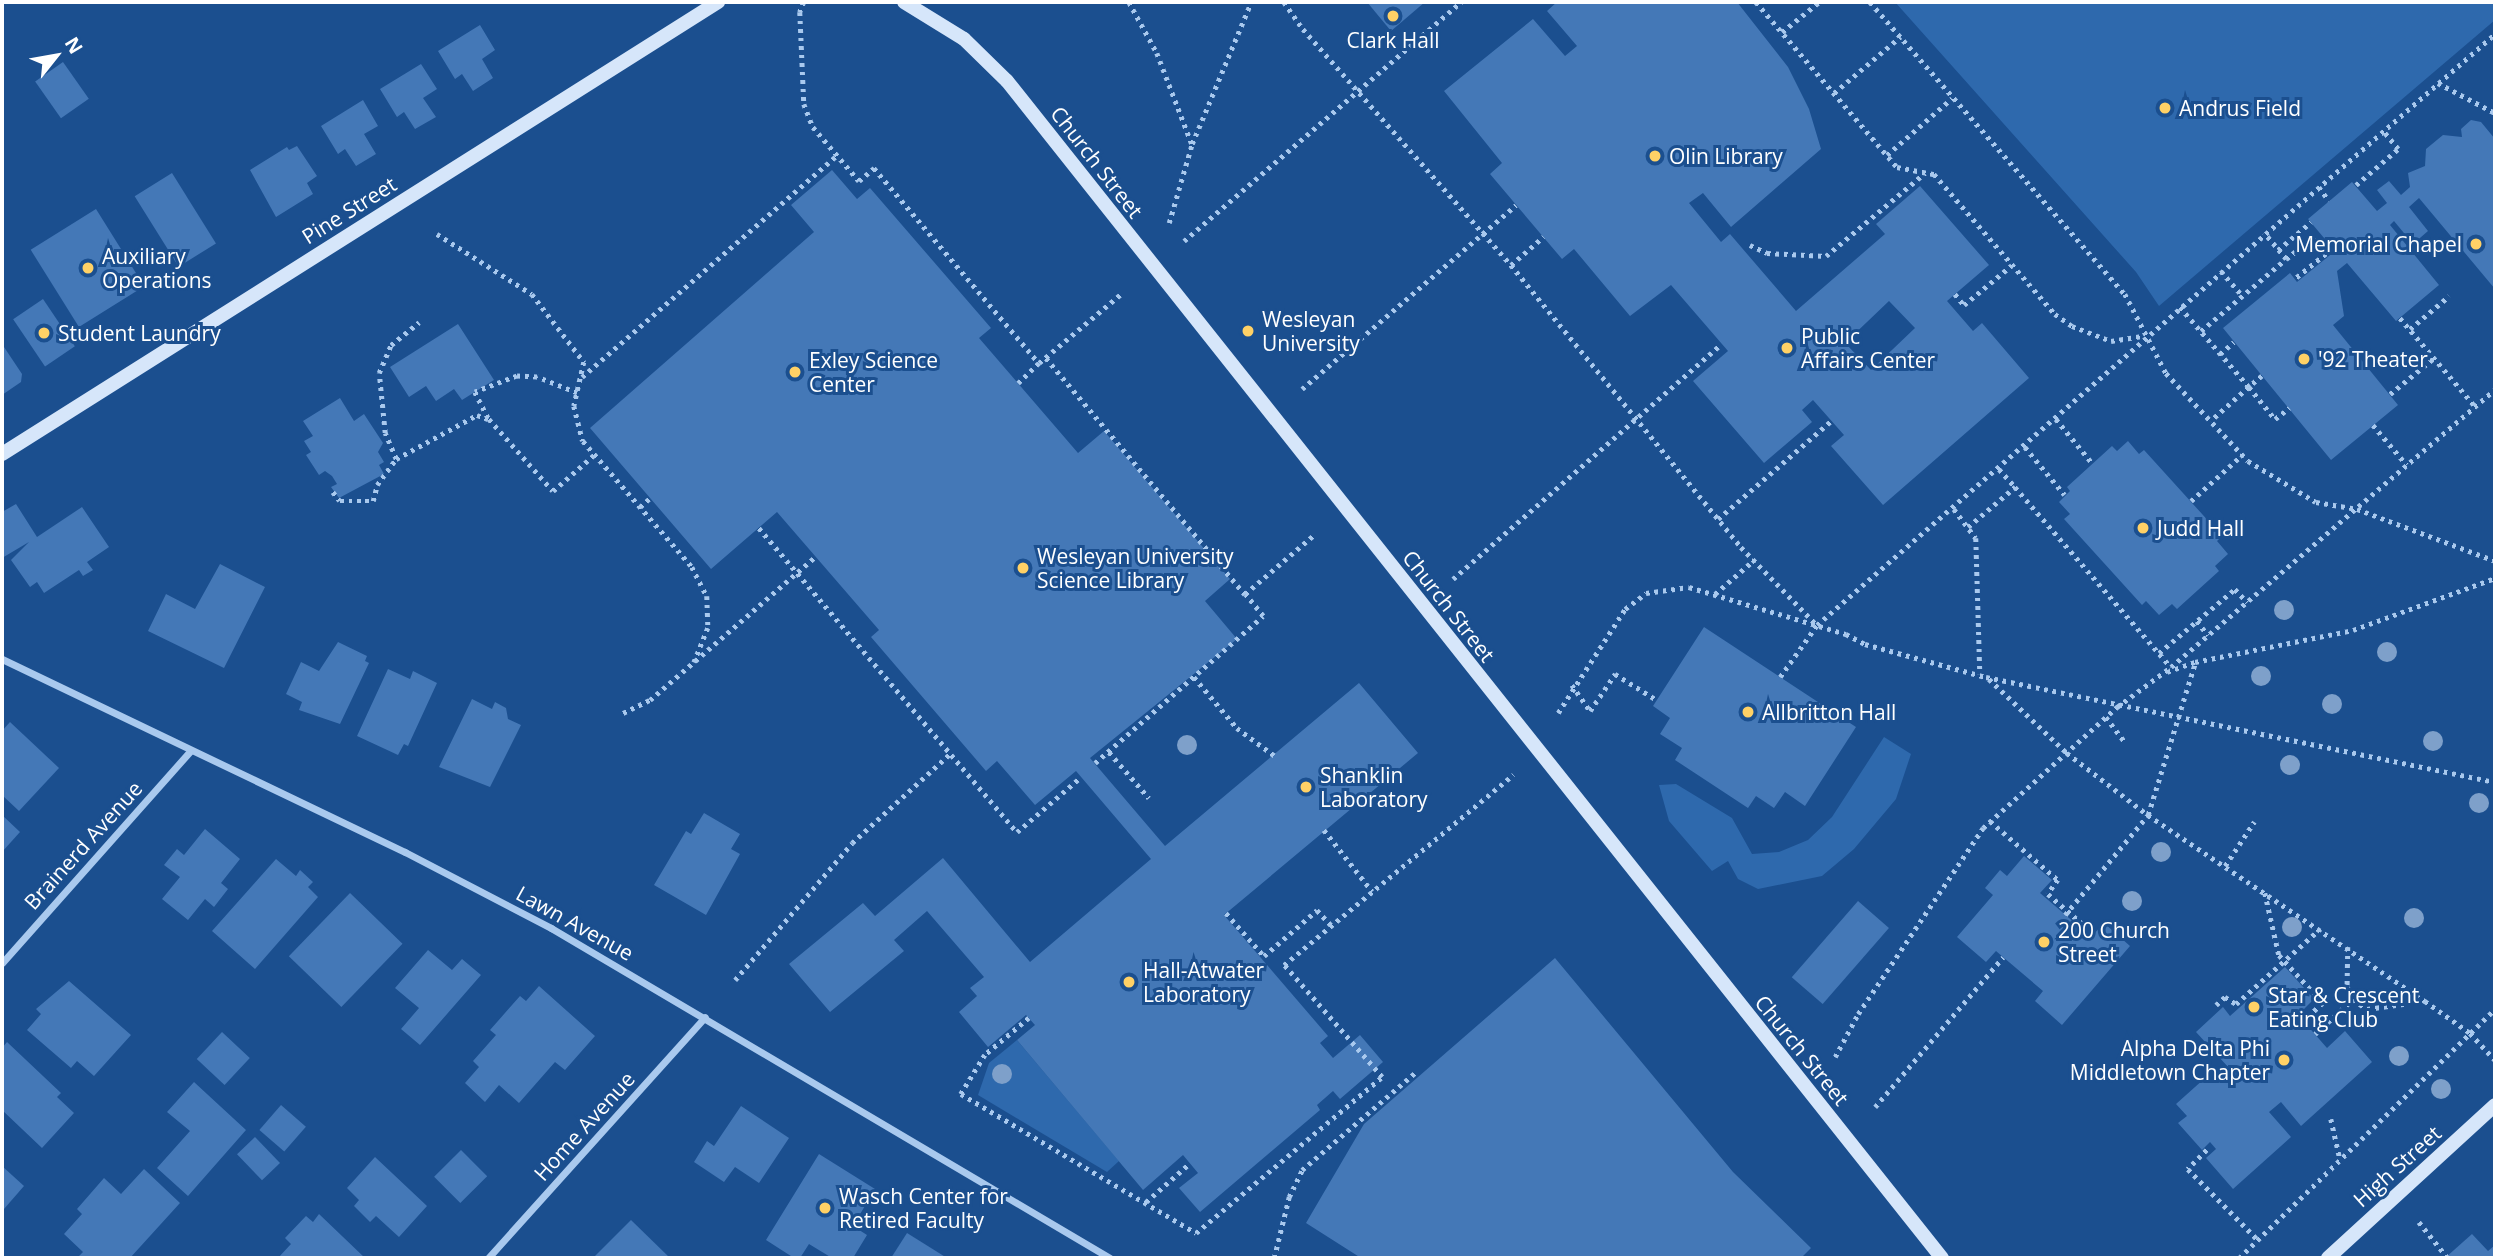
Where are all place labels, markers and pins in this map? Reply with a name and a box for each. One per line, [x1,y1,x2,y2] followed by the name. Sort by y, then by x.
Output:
[1385,8,1401,24] marker: Clark Hall
[1346,27,1440,53] place label: Clark Hall
[2179,95,2301,121] place label: Andrus Field
[2157,100,2173,116] marker: Andrus Field
[1669,143,1783,169] place label: Olin Library
[1647,148,1663,164] marker: Olin Library
[2295,231,2462,257] place label: Memorial Chapel
[2468,236,2484,252] marker: Memorial Chapel
[102,243,212,293] place label: Auxiliary Operations
[80,260,96,276] marker: Auxiliary Operations
[1262,306,1360,356] place label: Wesleyan University
[58,320,221,346] place label: Student Laundry
[1240,323,1256,339] marker: Wesleyan University
[1801,323,1935,373] place label: Public Affairs Center
[36,325,52,341] marker: Student Laundry
[1779,340,1795,356] marker: Public Affairs Center
[2318,346,2428,372] place label: '92 Theater
[809,347,938,397] place label: Exley Science Center
[2296,351,2312,367] marker: '92 Theater
[787,364,803,380] marker: Exley Science Center
[2157,515,2244,541] place label: Judd Hall
[2135,520,2151,536] marker: Judd Hall
[1037,543,1233,593] place label: Wesleyan University Science Library
[1015,560,1031,576] marker: Wesleyan University Science Library
[1762,699,1896,725] place label: Allbritton Hall
[1740,704,1756,720] marker: Allbritton Hall
[1320,762,1428,812] place label: Shanklin Laboratory
[1298,779,1314,795] marker: Shanklin Laboratory
[2058,917,2170,967] place label: 200 Church Street
[2036,934,2052,950] marker: 200 Church Street
[1143,957,1264,1007] place label: Hall-Atwater Laboratory
[1121,974,1137,990] marker: Hall-Atwater Laboratory
[2268,982,2419,1032] place label: Star & Crescent Eating Club
[2246,999,2262,1015] marker: Star & Crescent Eating Club
[2070,1035,2270,1085] place label: Alpha Delta Phi Middletown Chapter
[2276,1052,2292,1068] marker: Alpha Delta Phi Middletown Chapter
[839,1183,1008,1233] place label: Wasch Center for Retired Faculty
[817,1200,833,1216] marker: Wasch Center for Retired Faculty

